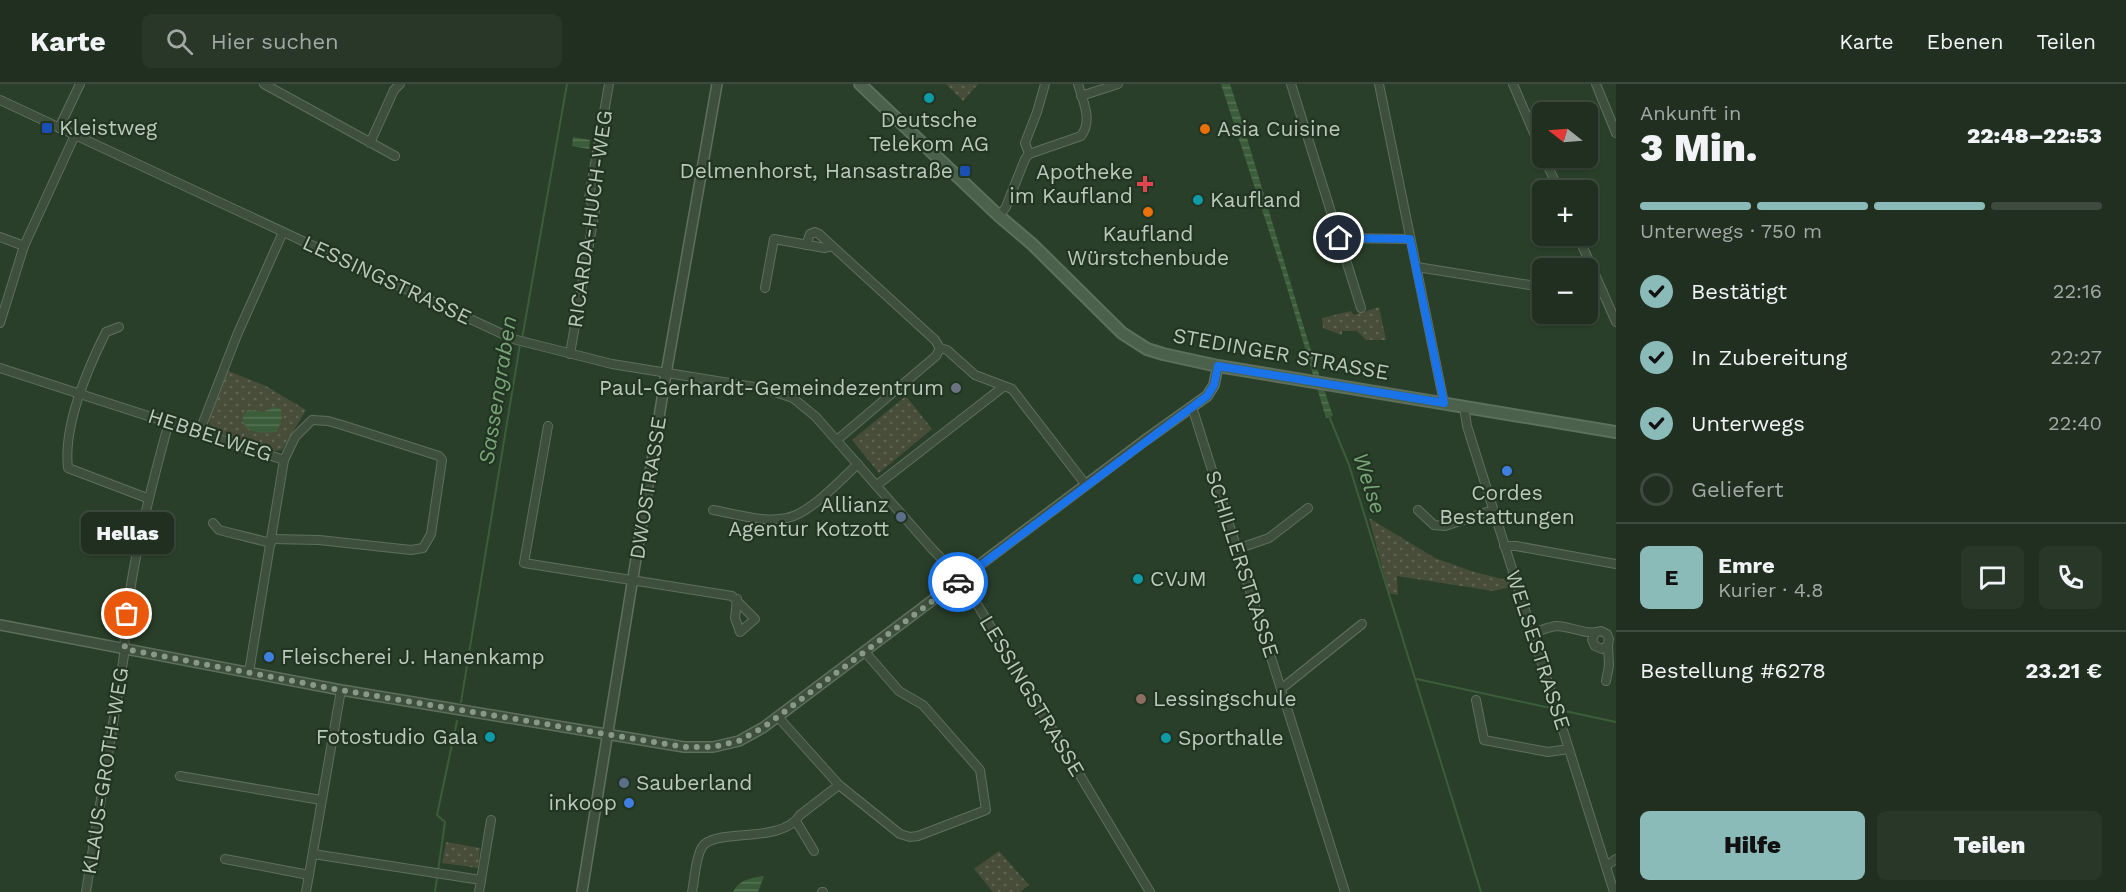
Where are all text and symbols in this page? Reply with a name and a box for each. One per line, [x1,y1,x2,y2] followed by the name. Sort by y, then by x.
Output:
[142,14,562,68] search box
[30,25,106,58] text: Karte
[163,25,196,58] icon: search
[211,29,339,54] text: Hier suchen
[1839,29,1894,54] text: Karte
[1927,29,2003,54] text: Ebenen
[2036,29,2096,54] text: Teilen
[922,91,936,105] marker: Deutsche Telekom AG
[1640,101,1741,125] text: Ankunft in
[1532,102,1598,168] north arrow
[1532,102,1598,324] map controls
[869,107,989,156] place label: Deutsche Telekom AG
[562,108,617,329] street label: RICARDA-HUCH-WEG
[59,115,158,140] place label: Kleistweg
[1217,116,1341,141] place label: Asia Cuisine
[40,121,54,135] marker: Kleistweg
[1198,122,1212,136] marker: Asia Cuisine
[1967,123,2102,148] text: 22:48–22:53
[1640,125,1758,170] text: 3 Min.
[680,158,953,183] place label: Delmenhorst, Hansastraße
[1009,159,1133,208] place label: Apotheke im Kaufland
[958,164,972,178] marker: Delmenhorst, Hansastraße
[1138,177,1152,191] marker: Apotheke im Kaufland
[1532,180,1598,246] button: +
[1210,187,1301,212] place label: Kaufland
[1191,193,1205,207] marker: Kaufland
[1141,205,1155,219] marker: Kaufland Würstchenbude
[1313,212,1364,263] pin
[1640,219,1822,243] text: Unterwegs · 750 m
[1067,221,1229,270] place label: Kaufland Würstchenbude
[1322,221,1355,254] icon: home
[299,230,476,330] street label: LESSINGSTRASSE
[1532,258,1598,324] button: −
[1640,275,1673,308] icon: check
[1691,279,1787,304] text: Bestätigt
[2053,279,2102,303] text: 22:16
[473,314,522,466] water label: Sassengraben
[1171,322,1391,385] street label: STEDINGER STRASSE
[1640,341,1673,374] icon: check
[1691,345,1847,370] text: In Zubereitung
[2050,345,2102,369] text: 22:27
[599,375,944,400] place label: Paul-Gerhardt-Gemeindezentrum
[949,381,963,395] marker: Paul-Gerhardt-Gemeindezentrum
[145,403,275,466] street label: HEBBELWEG
[1640,407,1673,440] icon: check
[1691,411,1805,436] text: Unterwegs
[2048,411,2102,435] text: 22:40
[624,415,671,561] street label: DWOSTRASSE
[1348,449,1391,517] water label: Welse
[1500,464,1514,478] marker: Cordes Bestattungen
[1200,467,1285,661] street label: SCHILLERSTRASSE
[1691,477,1783,502] text: Geliefert
[1439,480,1575,529] place label: Cordes Bestattungen
[728,492,889,541] place label: Allianz Agentur Kotzott
[894,510,908,524] marker: Allianz Agentur Kotzott
[80,512,174,554] callout: Hellas
[96,521,159,545] text: Hellas
[1961,546,2024,609] button: chat
[2039,546,2102,609] button: phone
[928,552,988,612] courier
[1718,553,1775,578] text: Emre
[1665,565,1678,590] text: E
[942,566,975,599] icon: car
[1150,566,1207,591] place label: CVJM
[1501,567,1576,733] street label: WELSESTRASSE
[1131,572,1145,586] marker: CVJM
[1718,578,1823,602] text: Kurier · 4.8
[101,588,152,639] pin
[110,597,143,630] icon: bag
[975,611,1090,781] street label: LESSINGSTRASSE
[281,644,545,669] place label: Fleischerei J. Hanenkamp
[262,650,276,664] marker: Fleischerei J. Hanenkamp
[1640,658,1826,683] text: Bestellung #6278
[2025,658,2102,683] text: 23.21 €
[76,665,133,876] street label: KLAUS-GROTH-WEG
[1153,686,1297,711] place label: Lessingschule
[1134,692,1148,706] marker: Lessingschule
[316,724,478,749] place label: Fotostudio Gala
[1178,725,1284,750] place label: Sporthalle
[483,730,497,744] marker: Fotostudio Gala
[1159,731,1173,745] marker: Sporthalle
[636,770,752,795] place label: Sauberland
[617,776,631,790] marker: Sauberland
[549,790,617,815] place label: inkoop
[622,796,636,810] marker: inkoop
[1640,811,1865,880] button: Hilfe
[1877,811,2102,880] button: Teilen

